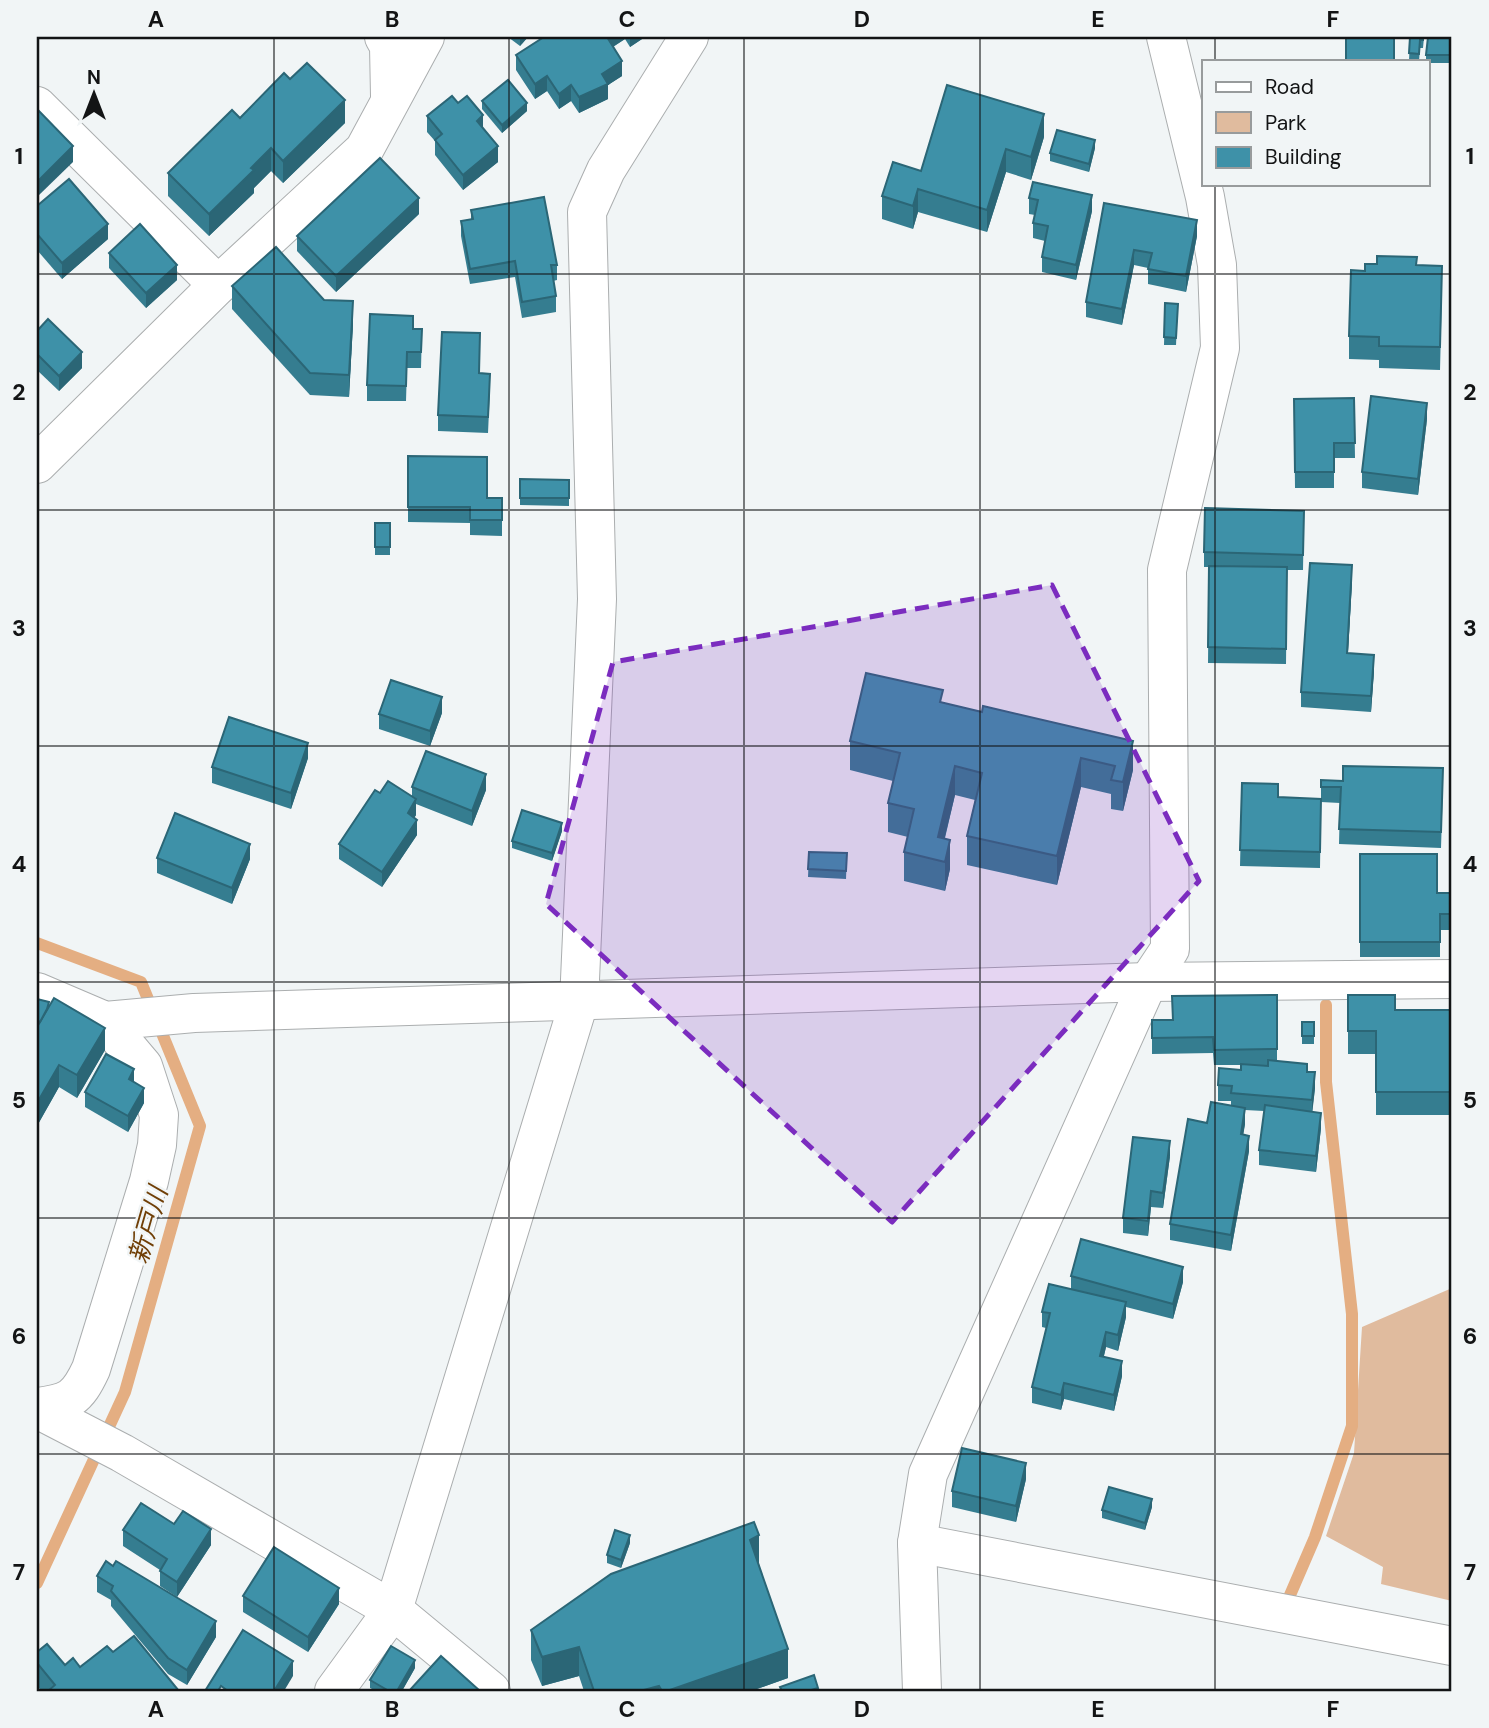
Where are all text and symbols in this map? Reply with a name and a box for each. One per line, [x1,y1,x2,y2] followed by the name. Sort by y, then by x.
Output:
[148,4,164,34] text: A
[385,4,399,34] text: B
[619,4,635,34] text: C
[854,4,870,34] text: D
[1091,4,1105,34] text: E
[1327,4,1340,34] text: F
[60,60,130,130] north arrow
[1202,60,1430,186] legend
[87,65,101,90] text: N
[1265,73,1314,101] text: Road
[1265,109,1307,137] text: Park
[15,141,23,171] text: 1
[1466,141,1474,171] text: 1
[1265,143,1342,171] text: Building
[12,377,26,407] text: 2
[1463,377,1477,407] text: 2
[12,613,26,643] text: 3
[1463,613,1477,643] text: 3
[12,849,27,879] text: 4
[1463,849,1478,879] text: 4
[12,1085,26,1115] text: 5
[1463,1085,1477,1115] text: 5
[121,1180,176,1267] water label: 新戸川
[12,1321,26,1351] text: 6
[1463,1321,1477,1351] text: 6
[13,1557,25,1587] text: 7
[1464,1557,1476,1587] text: 7
[148,1694,164,1724] text: A
[385,1694,399,1724] text: B
[619,1694,635,1724] text: C
[854,1694,870,1724] text: D
[1091,1694,1105,1724] text: E
[1327,1694,1340,1724] text: F

